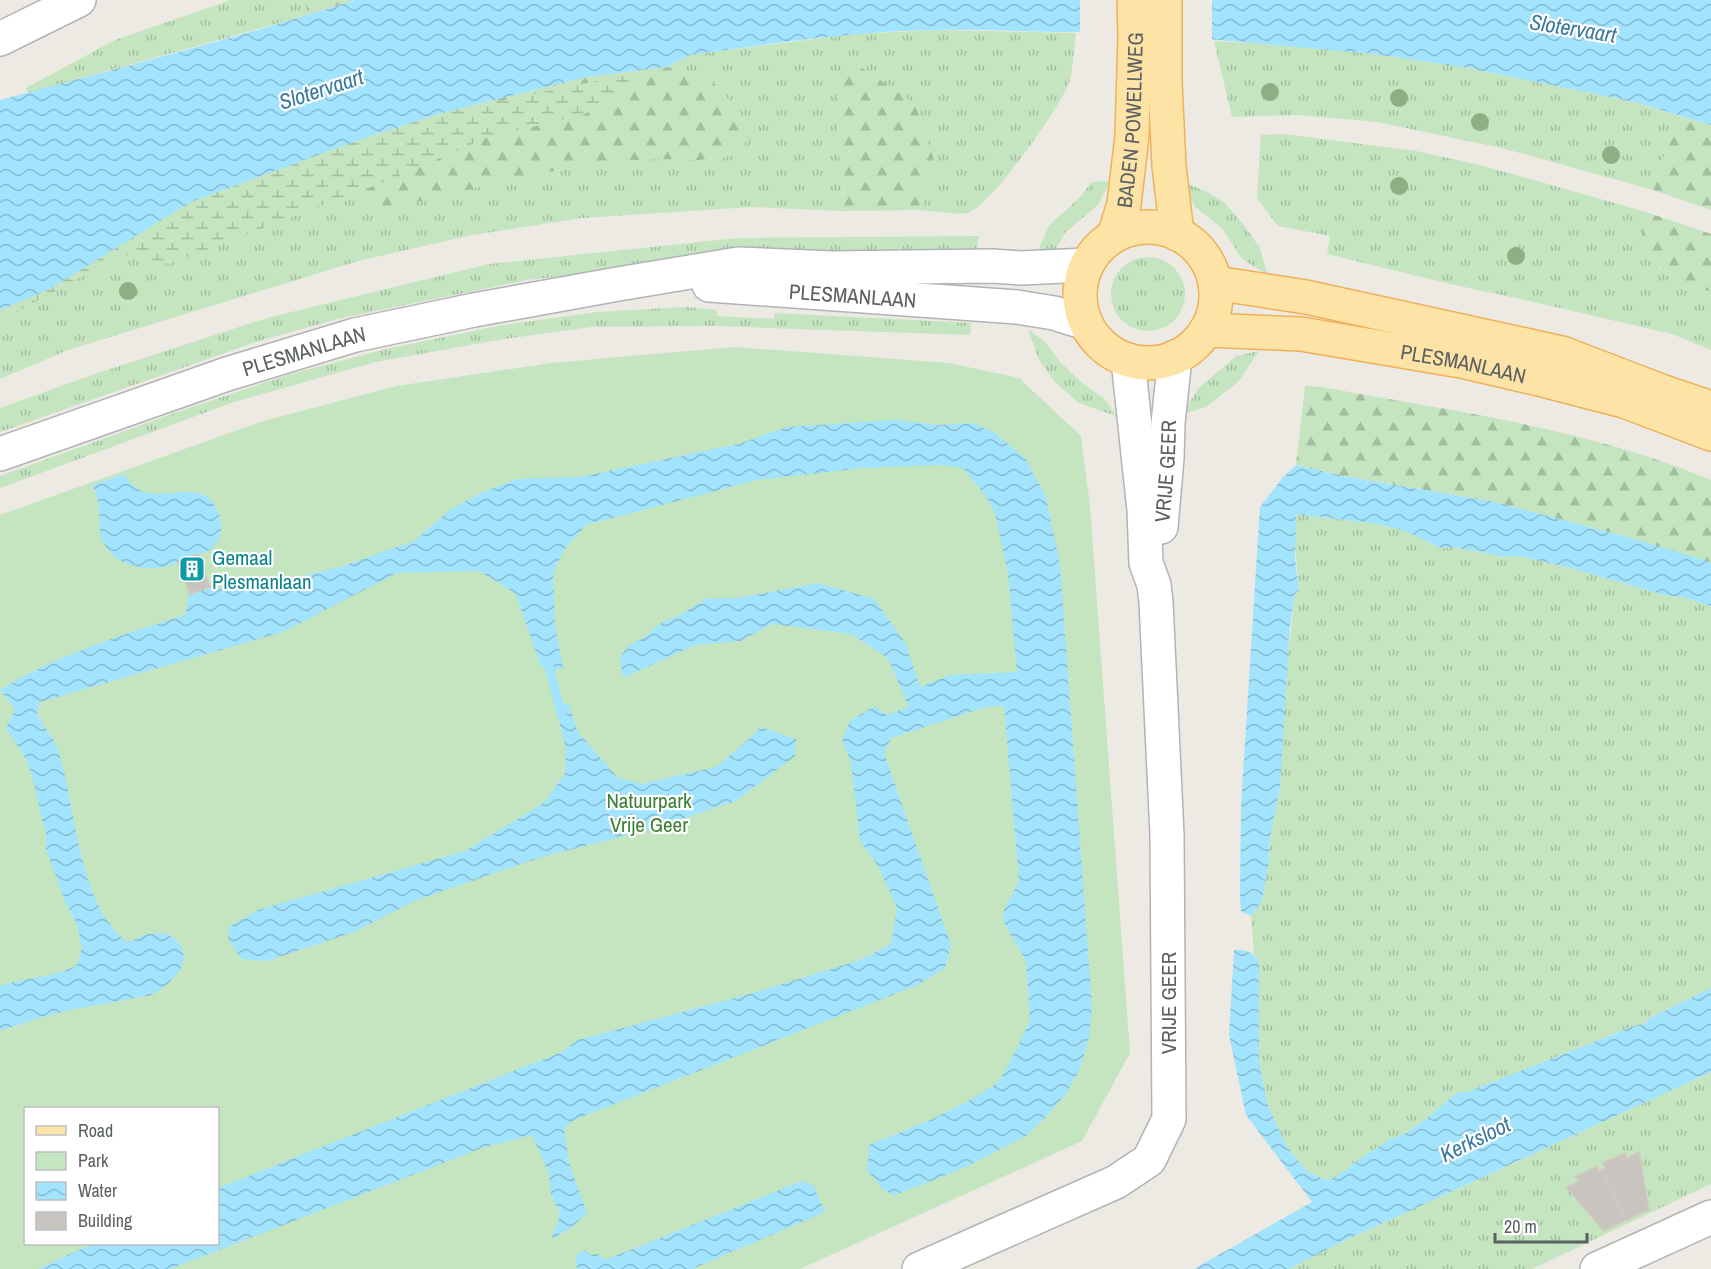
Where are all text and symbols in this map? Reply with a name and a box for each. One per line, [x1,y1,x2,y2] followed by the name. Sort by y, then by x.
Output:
[1528,6,1619,50] water label: Slotervaart
[1109,32,1150,209] street label: BADEN POWELLWEG
[275,61,368,117] water label: Slotervaart
[788,276,917,314] street label: PLESMANLAAN
[239,319,368,383] street label: PLESMANLAAN
[1398,337,1529,390] street label: PLESMANLAAN
[1147,420,1183,524] street label: VRIJE GEER
[212,543,312,596] place label: Gemaal Plesmanlaan
[177,554,207,584] building icon: Gemaal Plesmanlaan
[606,786,692,839] park label: Natuurpark Vrije Geer
[1154,952,1183,1054] street label: VRIJE GEER
[24,1107,219,1245] legend
[1435,1109,1516,1169] water label: Kerksloot
[78,1118,113,1143] text: Road
[78,1148,109,1173] text: Park
[78,1178,117,1203] text: Water
[1495,1206,1586,1244] scale bar
[78,1208,133,1233] text: Building
[1504,1214,1537,1239] text: 20 m

